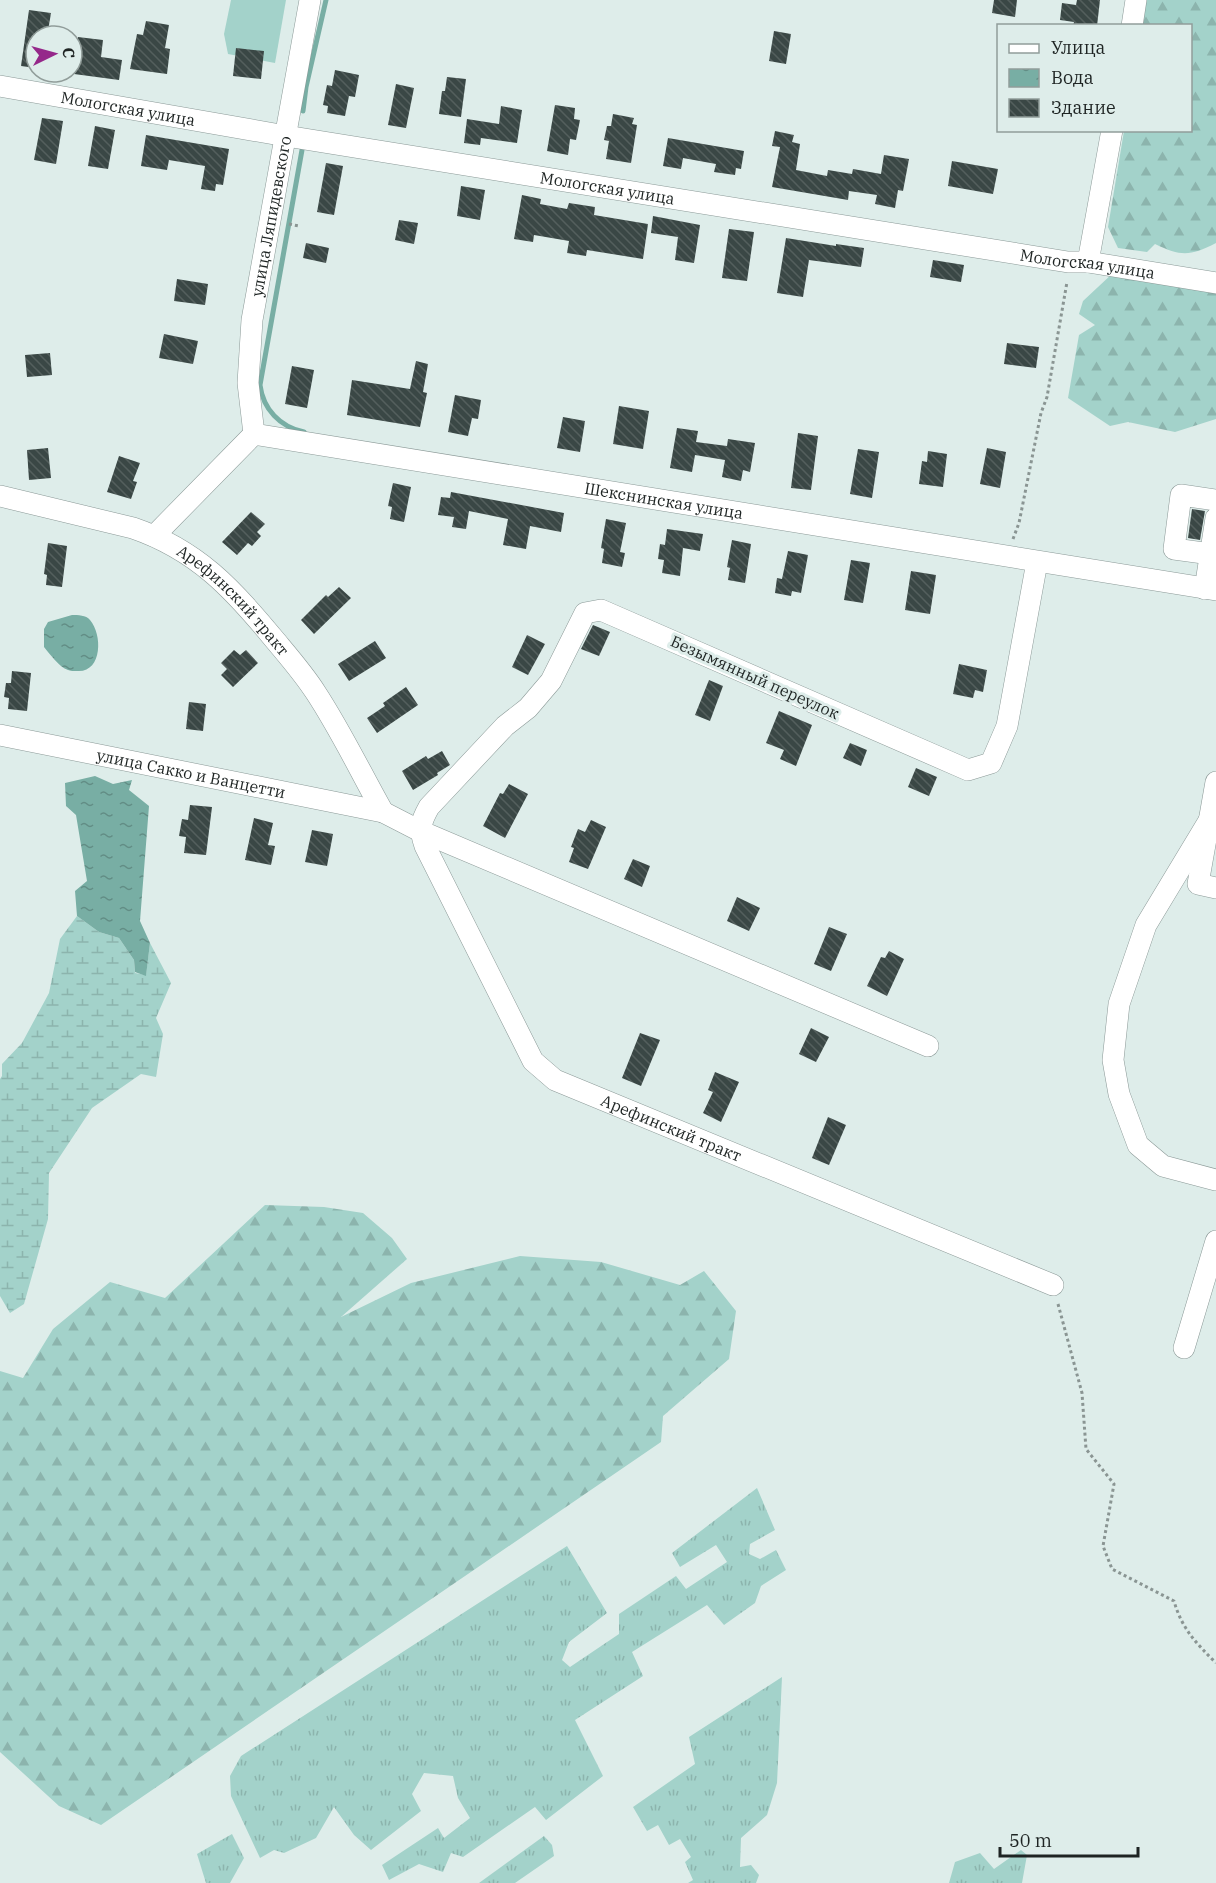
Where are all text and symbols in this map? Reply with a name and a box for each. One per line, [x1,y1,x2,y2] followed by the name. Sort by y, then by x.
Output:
[24,24,84,84] north arrow
[997,24,1192,132] legend
[1051,36,1106,59] text: Улица
[59,47,79,59] text: С
[1051,66,1094,89] text: Вода
[59,87,197,130] street label: Мологская улица
[1051,96,1116,119] text: Здание
[246,134,295,298] street label: улица Ляпидевского
[539,167,677,209] street label: Мологская улица
[1019,244,1157,283] street label: Мологская улица
[583,478,745,523] street label: Шекснинская улица
[173,540,293,659] street label: Арефинский тракт
[668,631,843,724] street label: Безымянный переулок
[95,745,287,802] street label: улица Сакко и Ванцетти
[598,1090,745,1166] street label: Арефинский тракт
[1000,1820,1138,1858] scale bar
[1009,1829,1052,1852] text: 50 m

